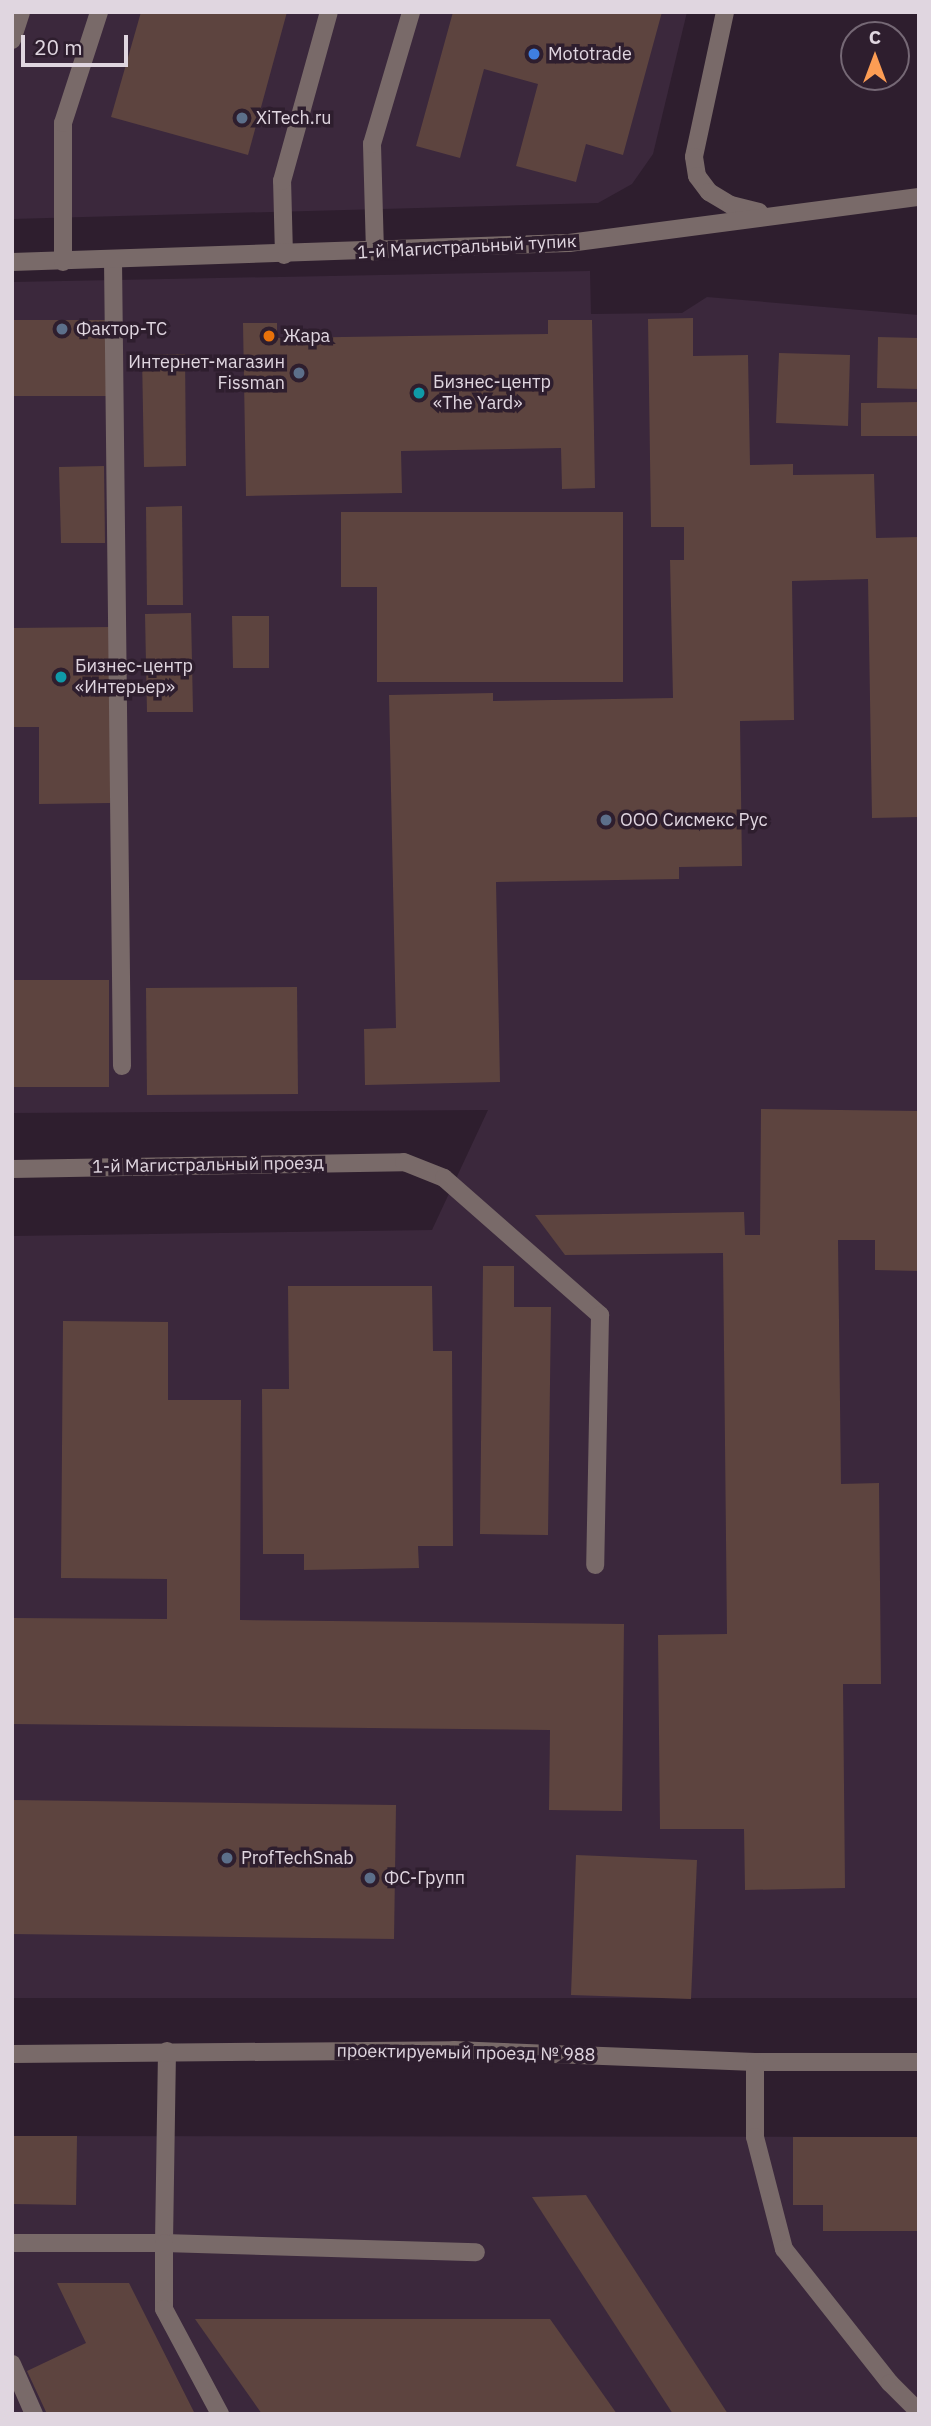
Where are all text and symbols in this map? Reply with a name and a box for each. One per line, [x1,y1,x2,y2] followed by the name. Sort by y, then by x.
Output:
[24,21,131,65] scale bar
[840,21,910,91] north arrow
[869,25,881,49] text: С
[34,33,83,61] text: 20 m
[548,43,632,65] place label: Mototrade
[526,46,542,62] marker: Mototrade
[256,107,332,129] place label: XiTech.ru
[234,110,250,126] marker: XiTech.ru
[357,230,577,264] street label: 1-й Магистральный тупик
[76,318,167,340] place label: Фактор-ТС
[54,321,70,337] marker: Фактор-ТС
[283,325,330,347] place label: Жара
[261,328,277,344] marker: Жара
[128,352,285,394] place label: Интернет-магазин Fissman
[291,365,307,381] marker: Интернет-магазин Fissman
[433,372,551,414] place label: Бизнес-центр «The Yard»
[411,385,427,401] marker: Бизнес-центр «The Yard»
[75,656,193,698] place label: Бизнес-центр «Интерьер»
[53,669,69,685] marker: Бизнес-центр «Интерьер»
[620,809,768,831] place label: ООО Сисмекс Рус
[598,812,614,828] marker: ООО Сисмекс Рус
[92,1152,324,1178] street label: 1-й Магистральный проезд
[241,1847,354,1869] place label: ProfTechSnab
[219,1850,235,1866] marker: ProfTechSnab
[384,1867,465,1889] place label: ФС-Групп
[362,1870,378,1886] marker: ФС-Групп
[336,2040,596,2066] street label: проектируемый проезд № 988

